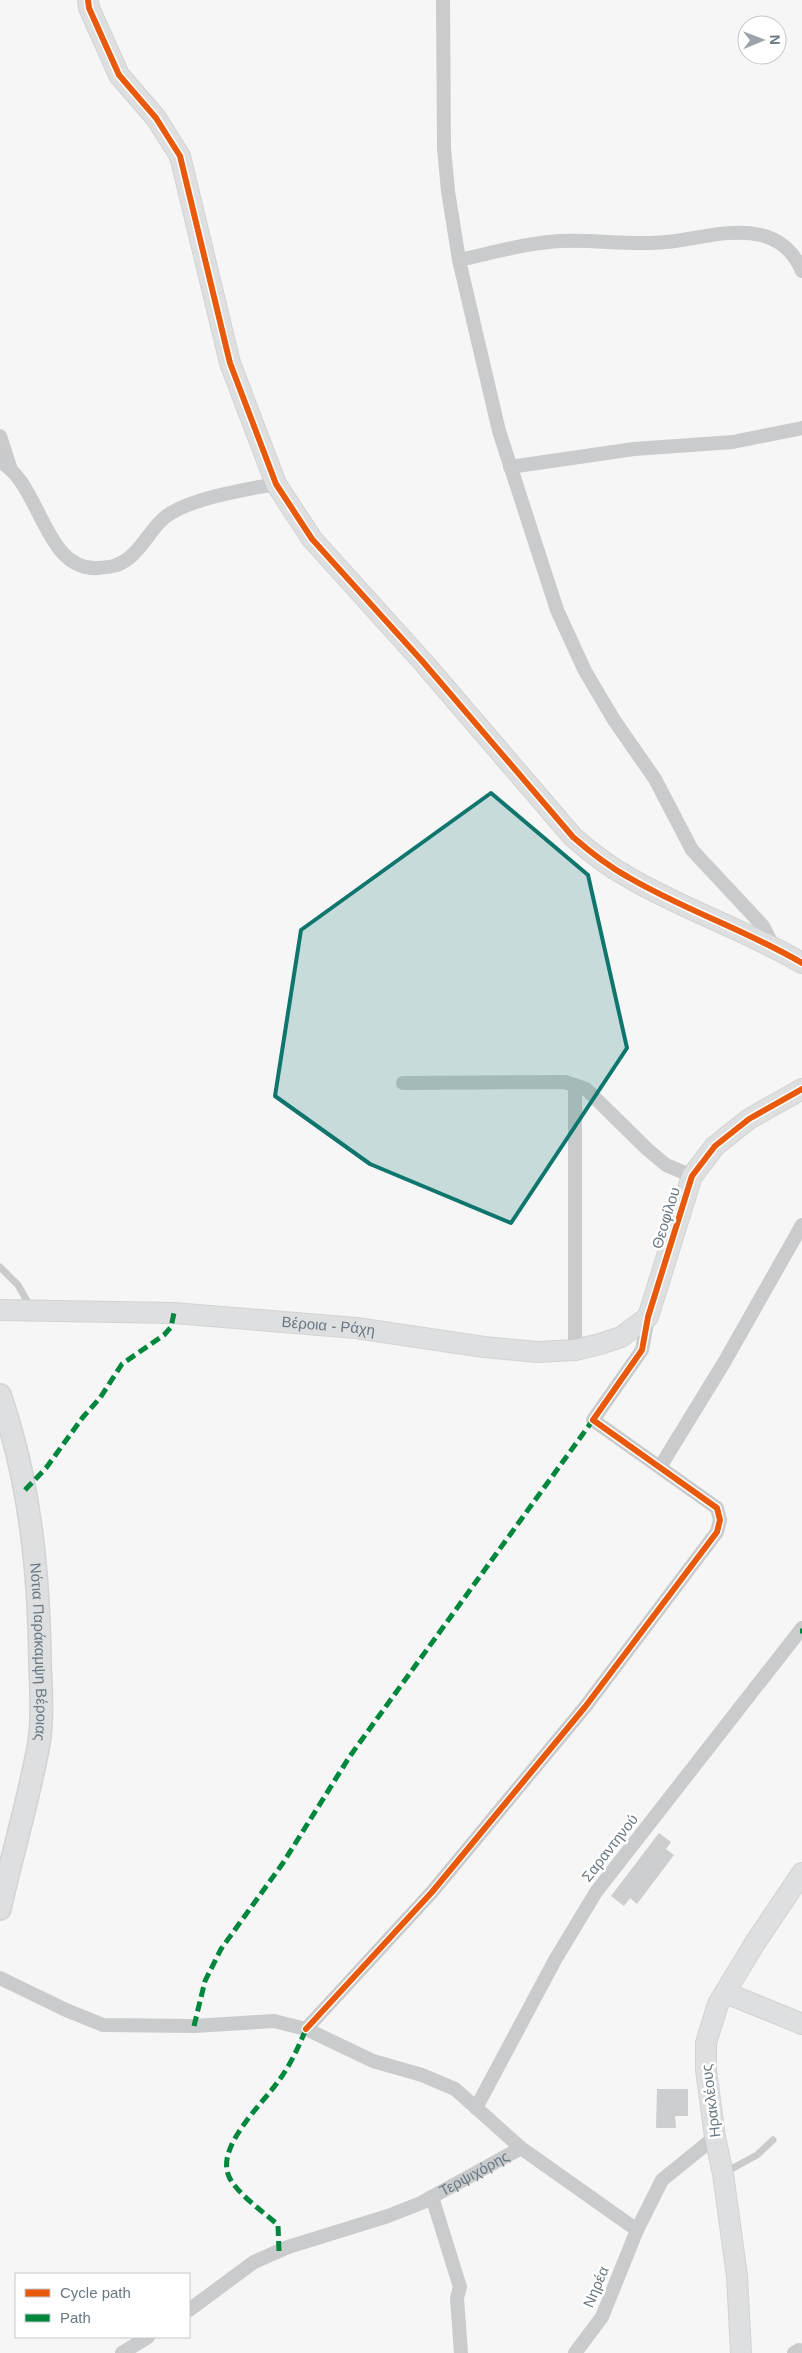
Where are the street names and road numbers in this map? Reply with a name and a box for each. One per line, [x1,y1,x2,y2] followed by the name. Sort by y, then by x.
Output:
[648,1185,683,1251] street label: Θεοφίλου
[281,1313,376,1339] street label: Βέροια - Ράχη
[27,1562,50,1742] street label: Νότια Παράκαμψη Βέροιας
[578,1811,641,1885] street label: Σαραντηνού
[698,2064,723,2139] street label: Ηρακλέους
[436,2147,512,2199] street label: Τερψιχόρης
[579,2263,612,2310] street label: Νηρέα

